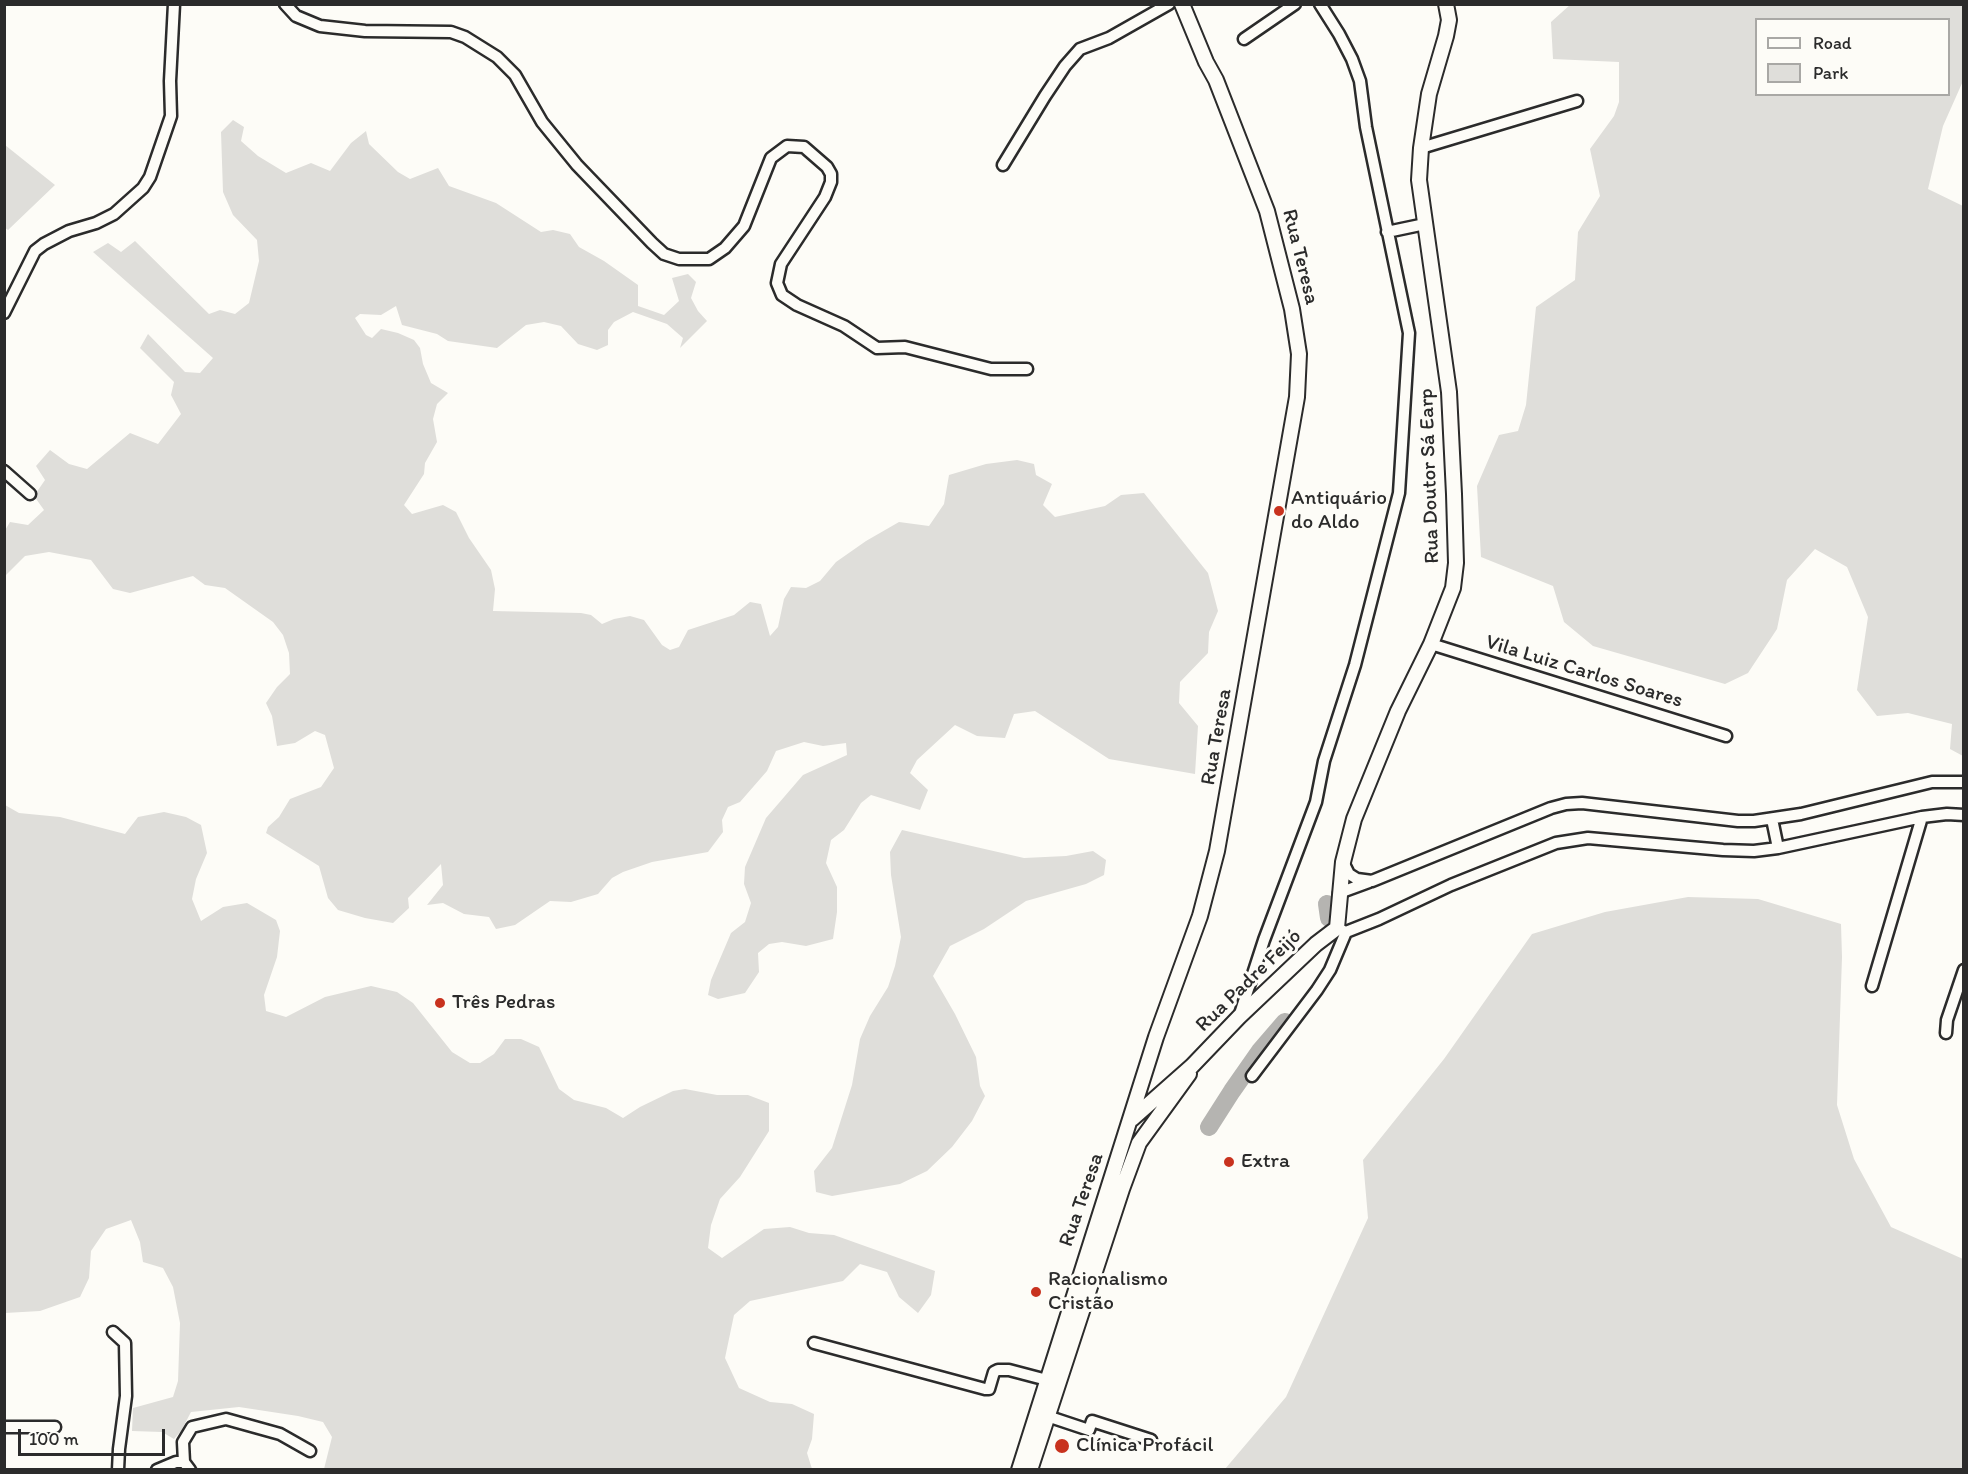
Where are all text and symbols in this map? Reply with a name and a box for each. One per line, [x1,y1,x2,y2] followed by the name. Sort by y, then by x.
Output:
[1755,18,1950,96] legend
[1813,32,1852,54] text: Road
[1813,62,1848,84] text: Park
[1276,207,1324,307] street label: Rua Teresa
[1414,388,1446,564] street label: Rua Doutor Sá Earp
[1291,486,1387,536] place label: Antiquário do Aldo
[1272,504,1286,518] marker: Antiquário do Aldo
[1482,630,1686,714] street label: Vila Luiz Carlos Soares
[1196,687,1238,787] street label: Rua Teresa
[1191,924,1307,1038] street label: Rua Padre Feijó
[452,990,555,1016] place label: Três Pedras
[433,996,447,1010] marker: Três Pedras
[1241,1149,1290,1175] place label: Extra
[1054,1150,1110,1250] street label: Rua Teresa
[1222,1155,1236,1169] marker: Extra
[1048,1267,1168,1317] place label: Racionalismo Cristão
[1029,1285,1043,1299] marker: Racionalismo Cristão
[21,1417,168,1455] scale bar
[29,1428,79,1450] text: 100 m
[1076,1433,1213,1459] place label: Clínica Profácil
[1053,1437,1071,1455] marker: Clínica Profácil

